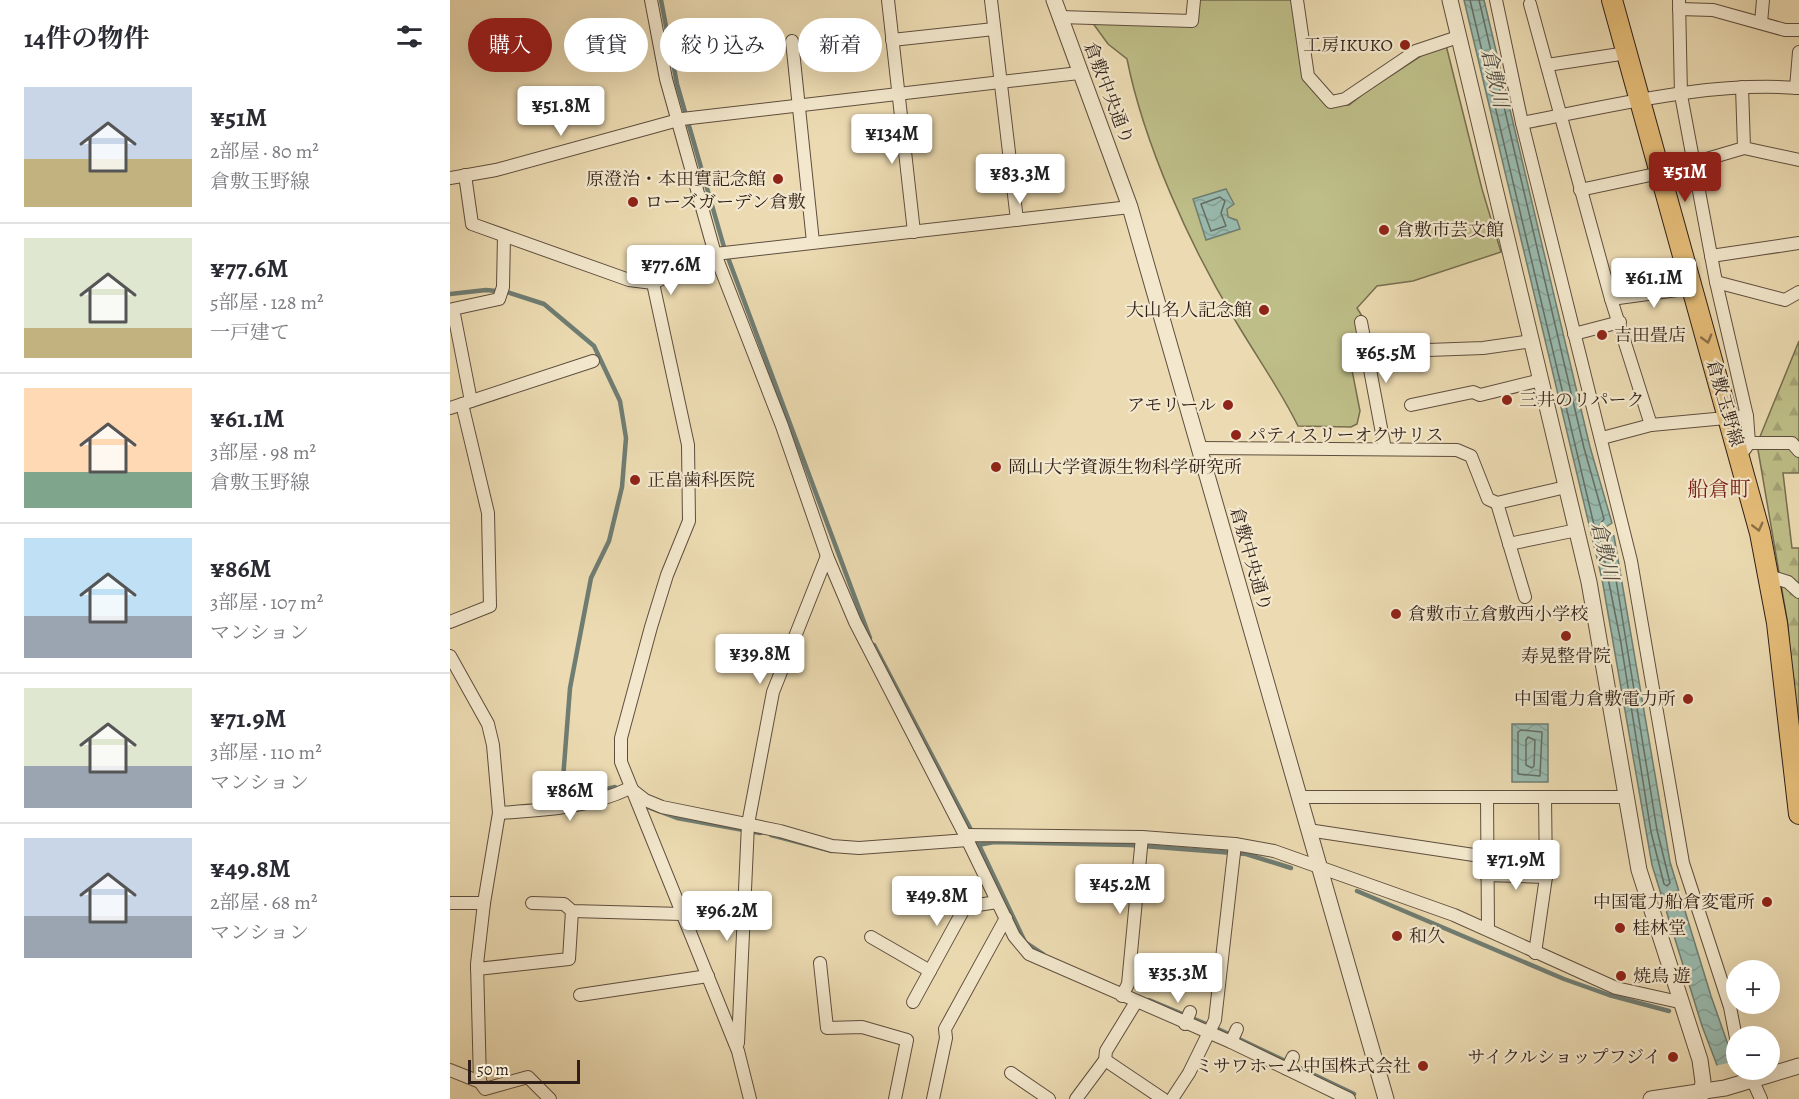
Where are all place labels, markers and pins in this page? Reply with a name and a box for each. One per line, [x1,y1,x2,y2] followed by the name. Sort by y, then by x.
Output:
[1304,33,1393,57] place label: 工房IKUKO
[1398,38,1412,52] marker: 工房IKUKO
[512,86,610,137] pin: ¥51.8M
[850,114,934,165] pin: ¥134M
[1649,152,1721,203] pin: ¥51M
[971,154,1069,205] pin: ¥83.3M
[586,167,766,191] place label: 原澄治・本田實記念館
[771,172,785,186] marker: 原澄治・本田實記念館
[645,190,806,214] place label: ローズガーデン倉敷
[626,195,640,209] marker: ローズガーデン倉敷
[1396,218,1504,242] place label: 倉敷市芸文館
[1377,223,1391,237] marker: 倉敷市芸文館
[622,245,720,296] pin: ¥77.6M
[1605,258,1703,309] pin: ¥61.1M
[1126,298,1252,322] place label: 大山名人記念館
[1257,303,1271,317] marker: 大山名人記念館
[1614,323,1686,347] place label: 吉田畳店
[1595,328,1609,342] marker: 吉田畳店
[1337,333,1435,384] pin: ¥65.5M
[1519,388,1644,412] place label: 三井のリパーク
[1127,393,1216,417] place label: アモリール
[1500,393,1514,407] marker: 三井のリパーク
[1221,398,1235,412] marker: アモリール
[1248,423,1443,447] place label: パティスリーオクサリス
[1229,428,1243,442] marker: パティスリーオクサリス
[1008,455,1242,479] place label: 岡山大学資源生物科学研究所
[989,460,1003,474] marker: 岡山大学資源生物科学研究所
[647,468,755,492] place label: 正畠歯科医院
[628,473,642,487] marker: 正畠歯科医院
[1408,602,1588,626] place label: 倉敷市立倉敷西小学校
[1389,607,1403,621] marker: 倉敷市立倉敷西小学校
[1559,629,1573,643] marker: 寿晃整骨院
[711,634,809,685] pin: ¥39.8M
[1521,644,1611,668] place label: 寿晃整骨院
[1514,687,1676,711] place label: 中国電力倉敷電力所
[1681,692,1695,706] marker: 中国電力倉敷電力所
[534,771,606,822] pin: ¥86M
[1467,840,1565,891] pin: ¥71.9M
[1071,864,1169,915] pin: ¥45.2M
[888,876,986,927] pin: ¥49.8M
[1593,890,1755,914] place label: 中国電力船倉変電所
[678,891,776,942] pin: ¥96.2M
[1760,895,1774,909] marker: 中国電力船倉変電所
[1632,916,1686,940] place label: 桂林堂
[1613,921,1627,935] marker: 桂林堂
[1409,924,1445,948] place label: 和久
[1390,929,1404,943] marker: 和久
[1129,953,1227,1004] pin: ¥35.3M
[1633,964,1691,988] place label: 焼鳥 遊
[1614,969,1628,983] marker: 焼鳥 遊
[1468,1045,1661,1069] place label: サイクルショップフジイ
[1666,1050,1680,1064] marker: サイクルショップフジイ
[1195,1054,1411,1078] place label: ミサワホーム中国株式会社
[1416,1059,1430,1073] marker: ミサワホーム中国株式会社

